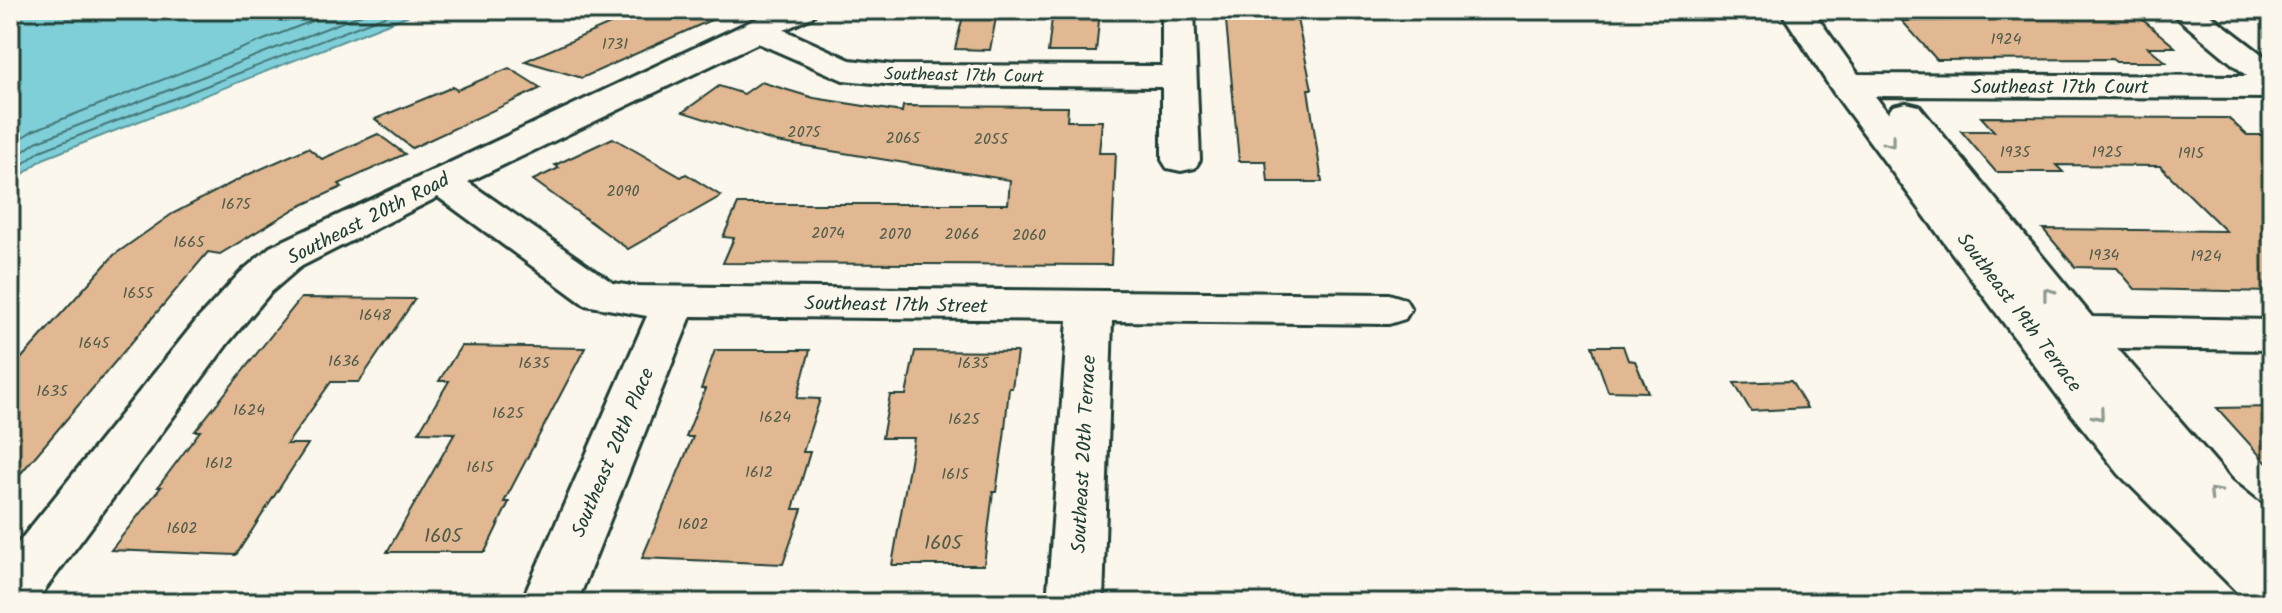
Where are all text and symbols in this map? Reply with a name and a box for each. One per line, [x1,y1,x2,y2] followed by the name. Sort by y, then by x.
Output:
[1991,27,2022,52] house number: 1924
[602,32,628,57] house number: 1731
[884,61,1045,92] street label: Southeast 17th Court
[1971,72,2149,104] street label: Southeast 17th Court
[787,120,822,145] house number: 2075
[886,126,922,151] house number: 2065
[974,127,1010,152] house number: 2055
[1880,133,1895,147] one-way arrow
[2000,140,2032,165] house number: 1935
[2092,140,2124,165] house number: 1925
[2178,141,2206,166] house number: 1915
[282,165,457,275] street label: Southeast 20th Road
[606,179,640,204] house number: 2090
[221,192,252,217] house number: 1675
[811,221,845,246] house number: 2074
[879,222,911,247] house number: 2070
[944,222,980,247] house number: 2066
[1012,223,1046,248] house number: 2060
[1947,226,2089,400] street label: Southeast 19th Terrace
[173,230,206,255] house number: 1665
[2089,243,2120,268] house number: 1934
[2191,244,2222,269] house number: 1924
[122,281,155,306] house number: 1655
[804,288,988,324] street label: Southeast 17th Street
[2043,288,2058,302] one-way arrow
[359,303,392,328] house number: 1648
[78,331,111,356] house number: 1645
[328,349,360,374] house number: 1636
[518,351,551,376] house number: 1635
[957,351,990,376] house number: 1635
[1064,354,1106,554] street label: Southeast 20th Terrace
[564,363,664,543] street label: Southeast 20th Place
[36,379,69,404] house number: 1635
[233,398,265,423] house number: 1624
[492,401,525,426] house number: 1625
[759,405,791,430] house number: 1624
[2089,405,2104,420] one-way arrow
[948,407,981,432] house number: 1625
[205,451,233,476] house number: 1612
[466,455,495,480] house number: 1615
[745,460,773,485] house number: 1612
[941,462,970,487] house number: 1615
[2208,488,2223,502] one-way arrow
[677,512,709,537] house number: 1602
[166,516,198,541] house number: 1602
[424,521,463,553] house number: 1605
[924,528,963,560] house number: 1605

